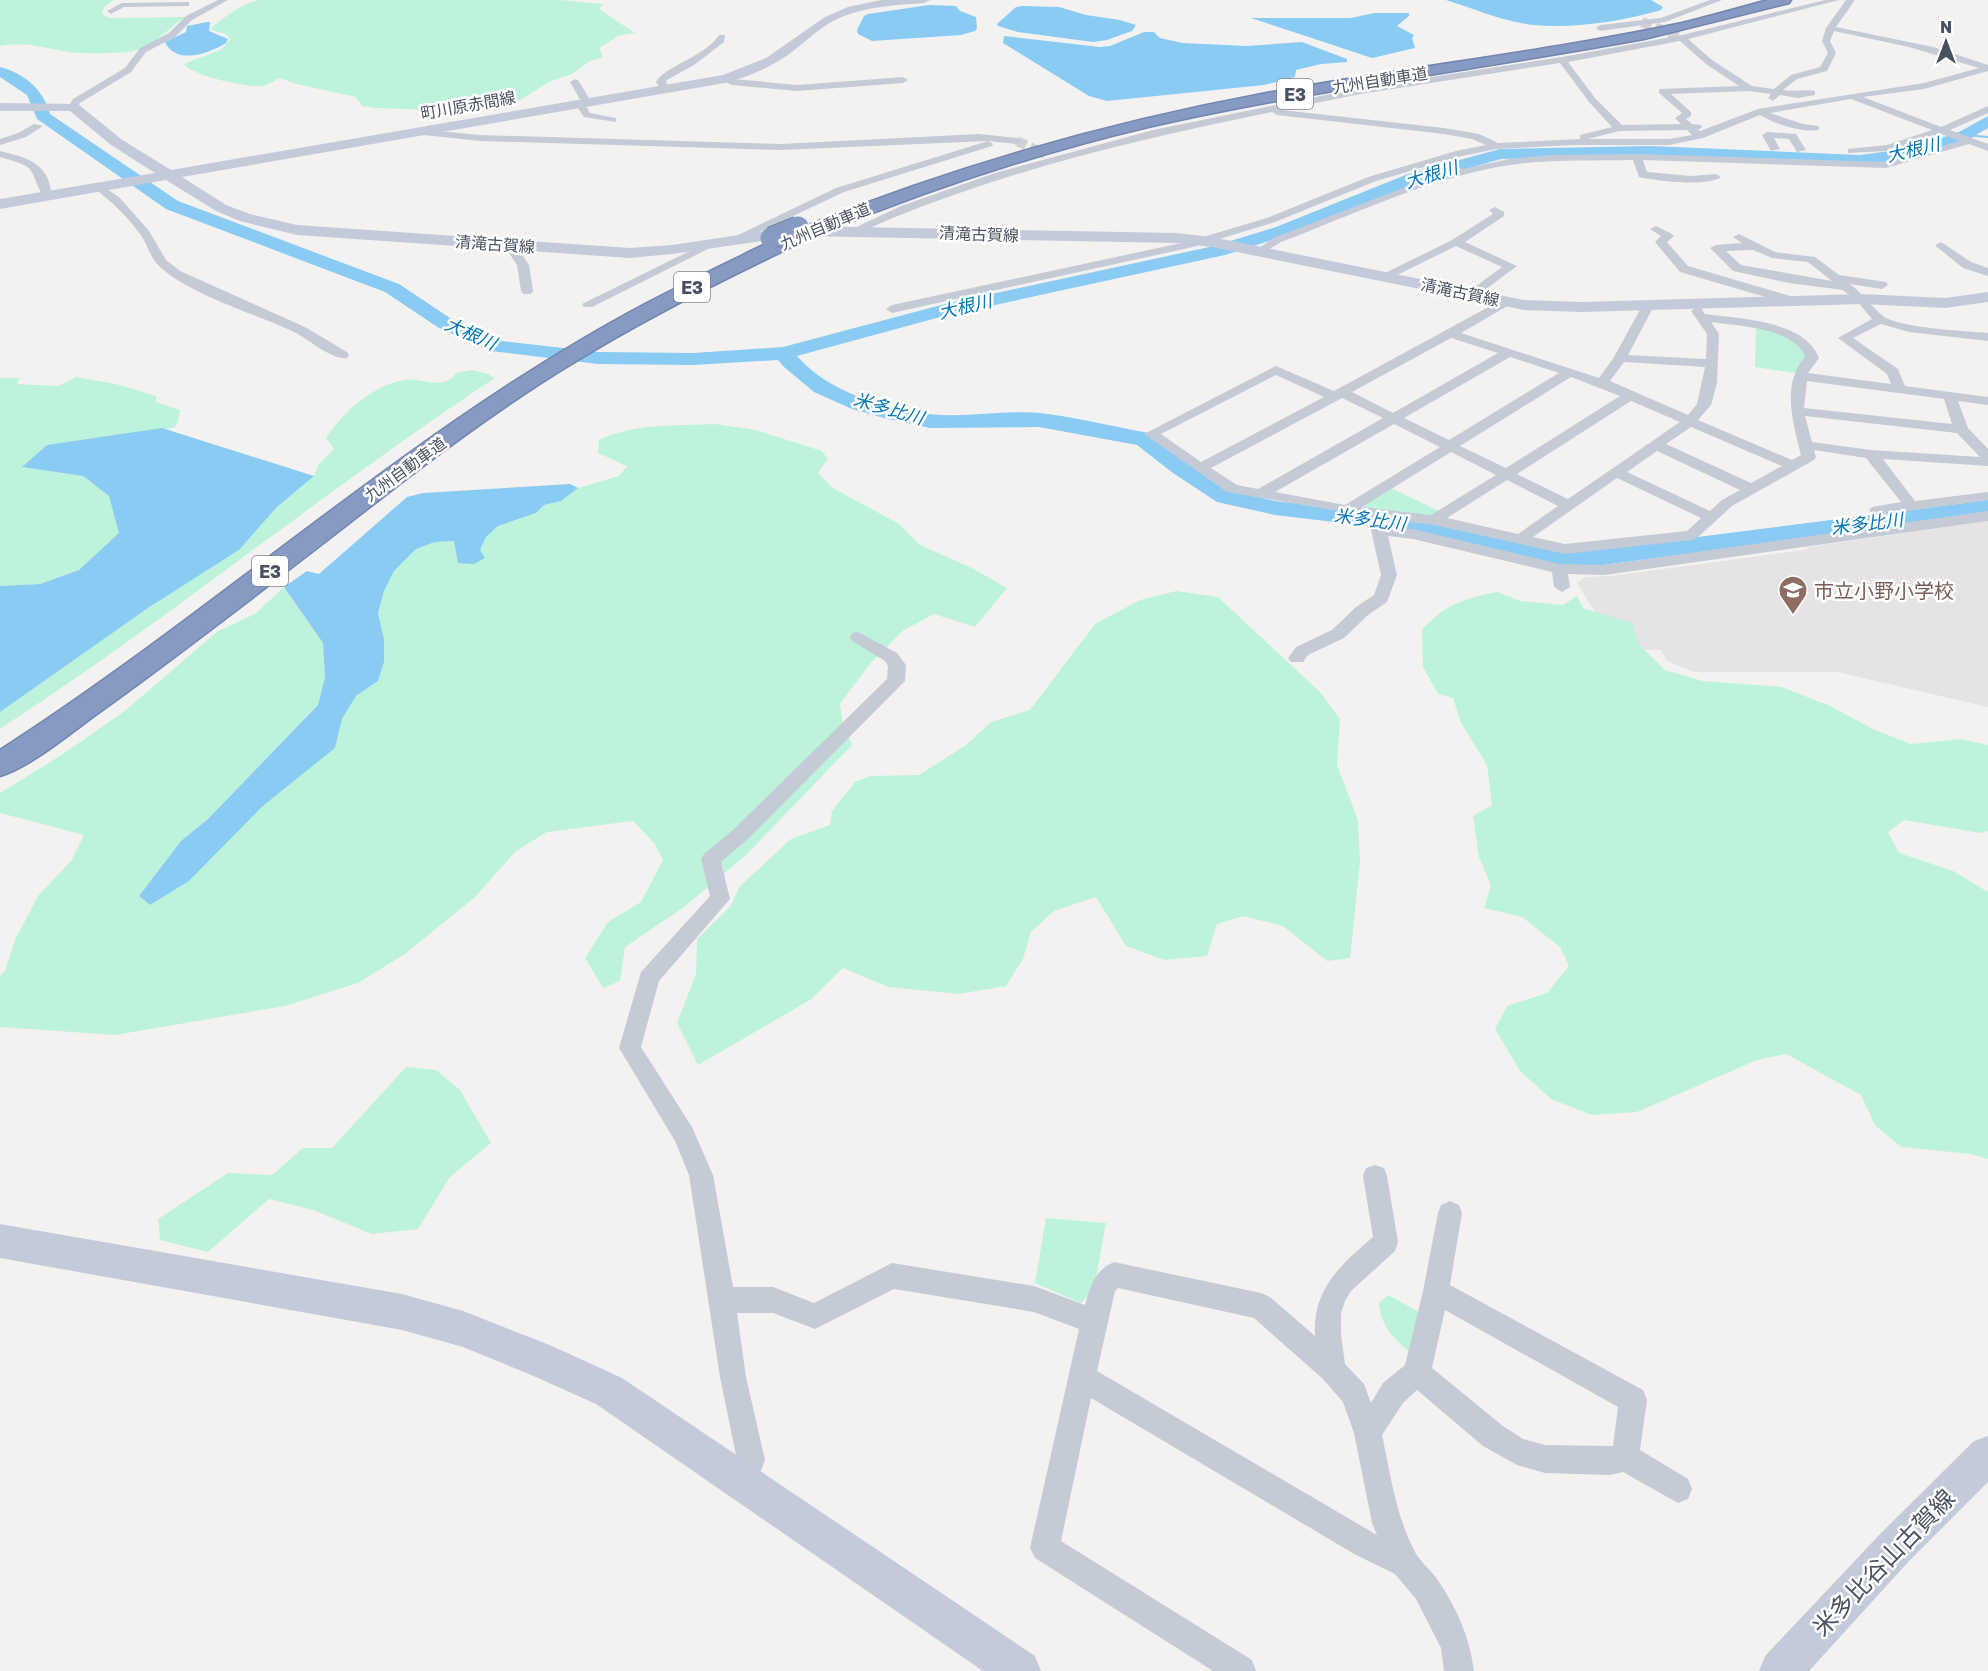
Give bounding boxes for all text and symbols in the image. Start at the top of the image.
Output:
north arrow [1916,12,1976,72]
text: N [1940,17,1952,37]
street label: 九州自動車道 [1331,63,1429,97]
road number: E3 [1277,79,1313,109]
street label: 町川原赤間線 [419,87,517,123]
water label: 大根川 [1884,132,1944,166]
water label: 大根川 [1402,155,1462,192]
street label: 九州自動車道 [777,198,873,254]
street label: 清滝古賀線 [939,223,1019,245]
street label: 清滝古賀線 [454,231,536,257]
road number: E3 [674,272,710,302]
street label: 清滝古賀線 [1419,274,1501,310]
water label: 大根川 [936,289,996,323]
water label: 大根川 [442,312,502,355]
water label: 米多比川 [851,388,929,429]
street label: 九州自動車道 [360,433,450,505]
water label: 米多比川 [1333,504,1409,535]
water label: 米多比川 [1830,507,1906,538]
road number: E3 [252,556,288,586]
school or university icon: 市立小野小学校 [1777,574,1809,616]
place label: 市立小野小学校 [1814,578,1954,602]
street label: 米多比谷山古賀線 [1806,1483,1960,1641]

